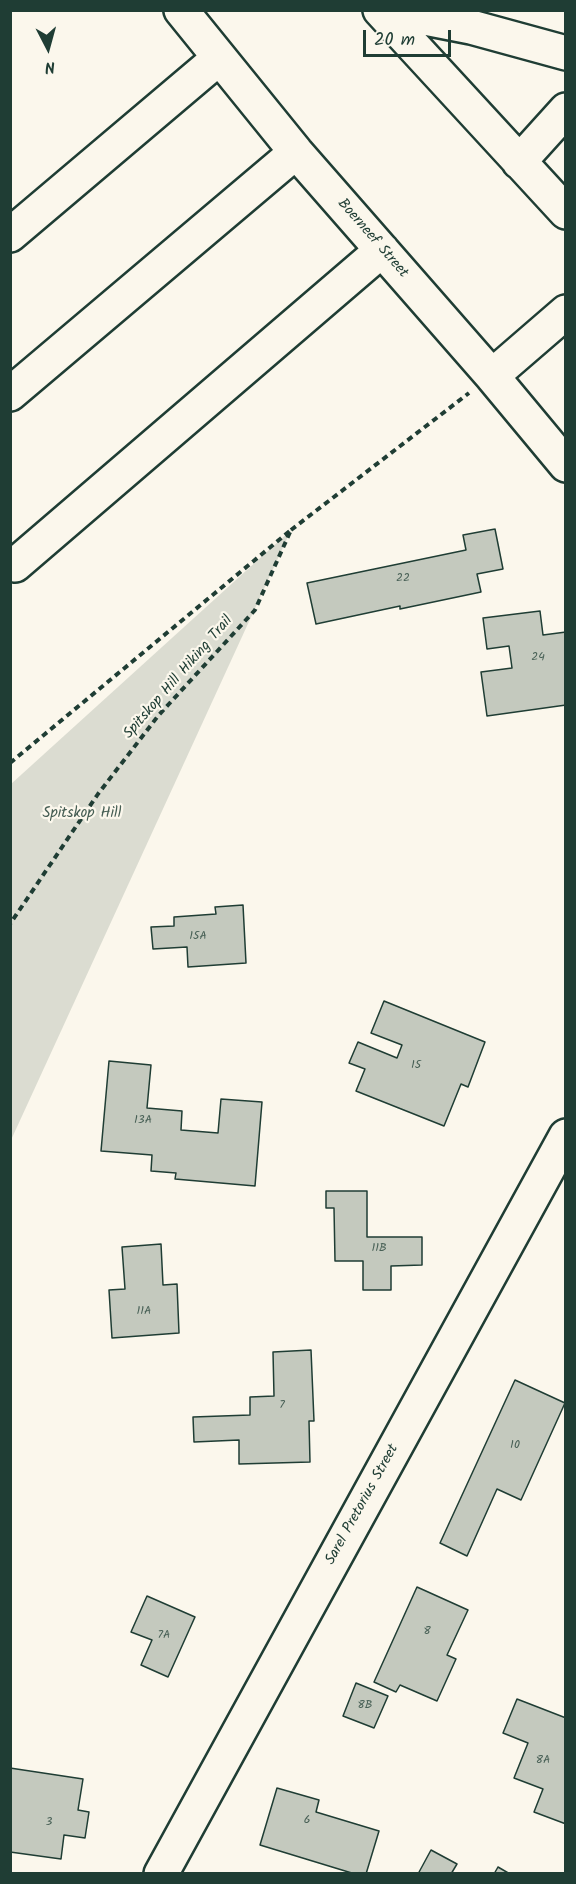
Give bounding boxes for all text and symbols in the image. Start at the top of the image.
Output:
north arrow [18,18,78,78]
scale bar [366,18,454,56]
text: 20 m [374,26,415,55]
text: N [44,53,56,79]
street label: Boerneef Street [333,196,411,282]
house number: 22 [396,572,410,586]
street label: Spitskop Hill Hiking Trail [121,613,237,743]
house number: 24 [531,651,545,665]
park label: Spitskop Hill [43,805,121,823]
house number: 15A [189,930,207,944]
house number: 15 [411,1059,421,1073]
house number: 13A [134,1114,152,1128]
house number: 11B [371,1242,387,1256]
house number: 11A [137,1305,151,1319]
house number: 7 [279,1399,285,1413]
house number: 10 [510,1439,520,1453]
street label: Sarel Pretorius Street [322,1442,404,1568]
house number: 8 [423,1625,431,1639]
house number: 7A [158,1629,170,1643]
house number: 8B [358,1699,372,1713]
house number: 8A [536,1754,550,1768]
house number: 6 [304,1814,310,1828]
house number: 3 [46,1816,52,1830]

